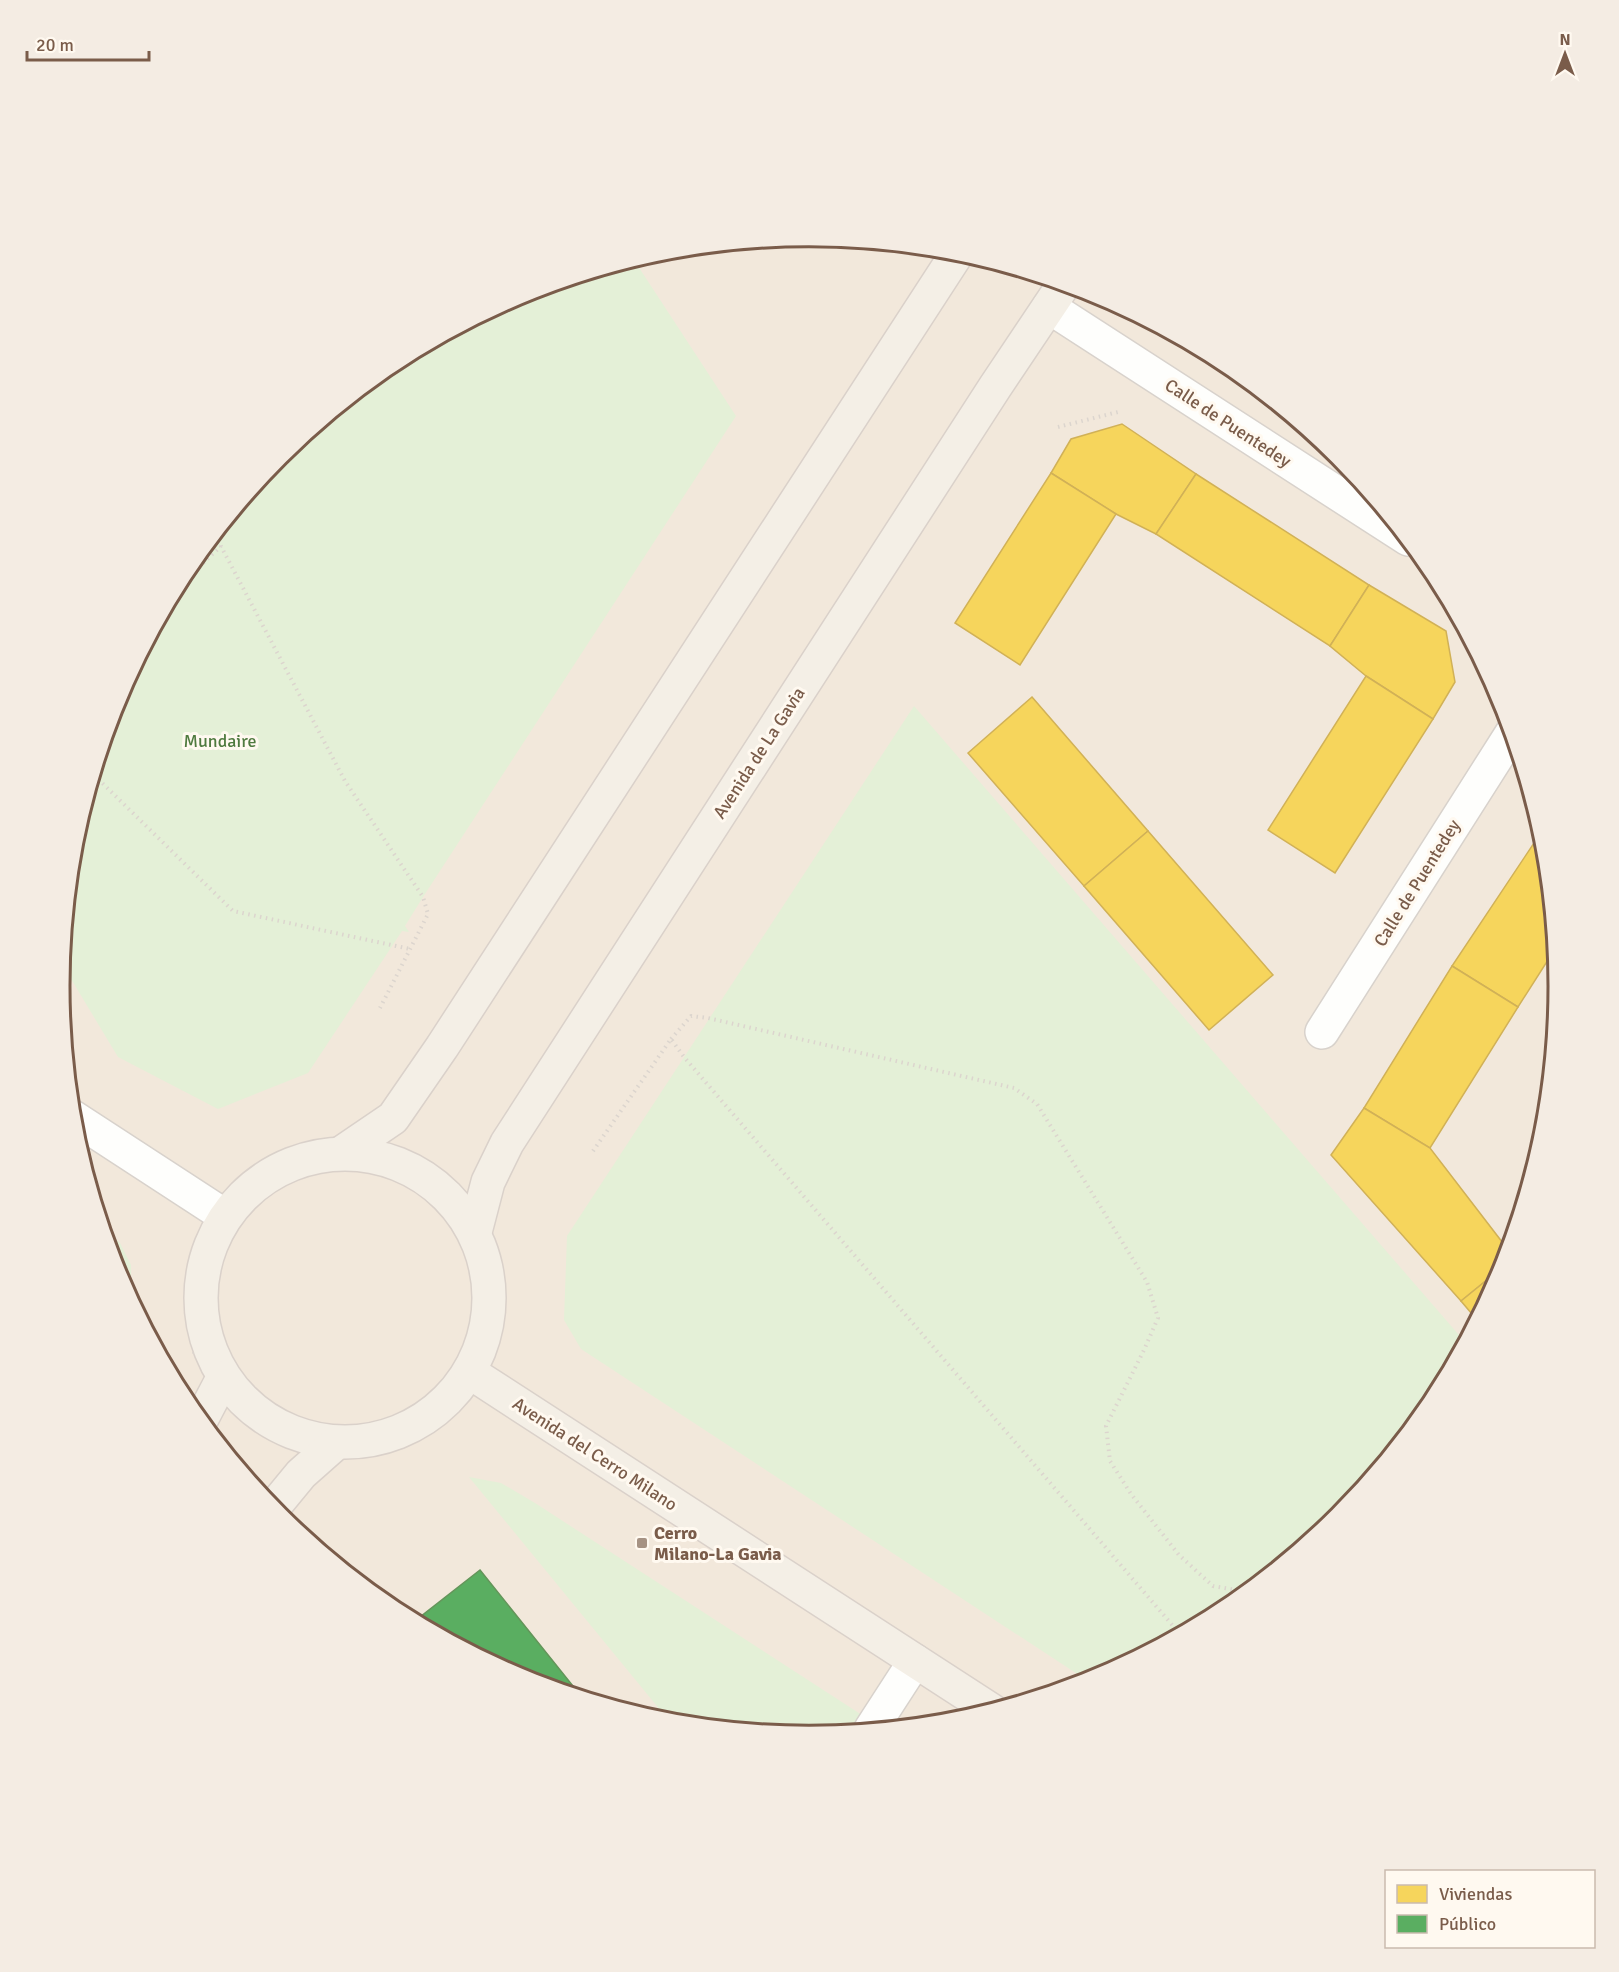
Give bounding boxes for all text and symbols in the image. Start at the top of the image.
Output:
scale bar [27,24,148,62]
north arrow [1535,24,1595,84]
text: N [1559,30,1571,50]
text: 20 m [36,34,74,56]
street label: Calle de Puentedey [1161,374,1296,472]
street label: Avenida de La Gavia [708,683,810,823]
park label: Mundaire [183,730,257,752]
street label: Calle de Puentedey [1369,815,1465,951]
street label: Avenida del Cerro Milano [509,1393,681,1515]
place label: Cerro Milano-La Gavia [654,1522,782,1565]
marker: Cerro Milano-La Gavia [635,1536,649,1550]
legend [1385,1870,1595,1948]
text: Viviendas [1439,1883,1512,1905]
text: Público [1439,1913,1496,1935]

